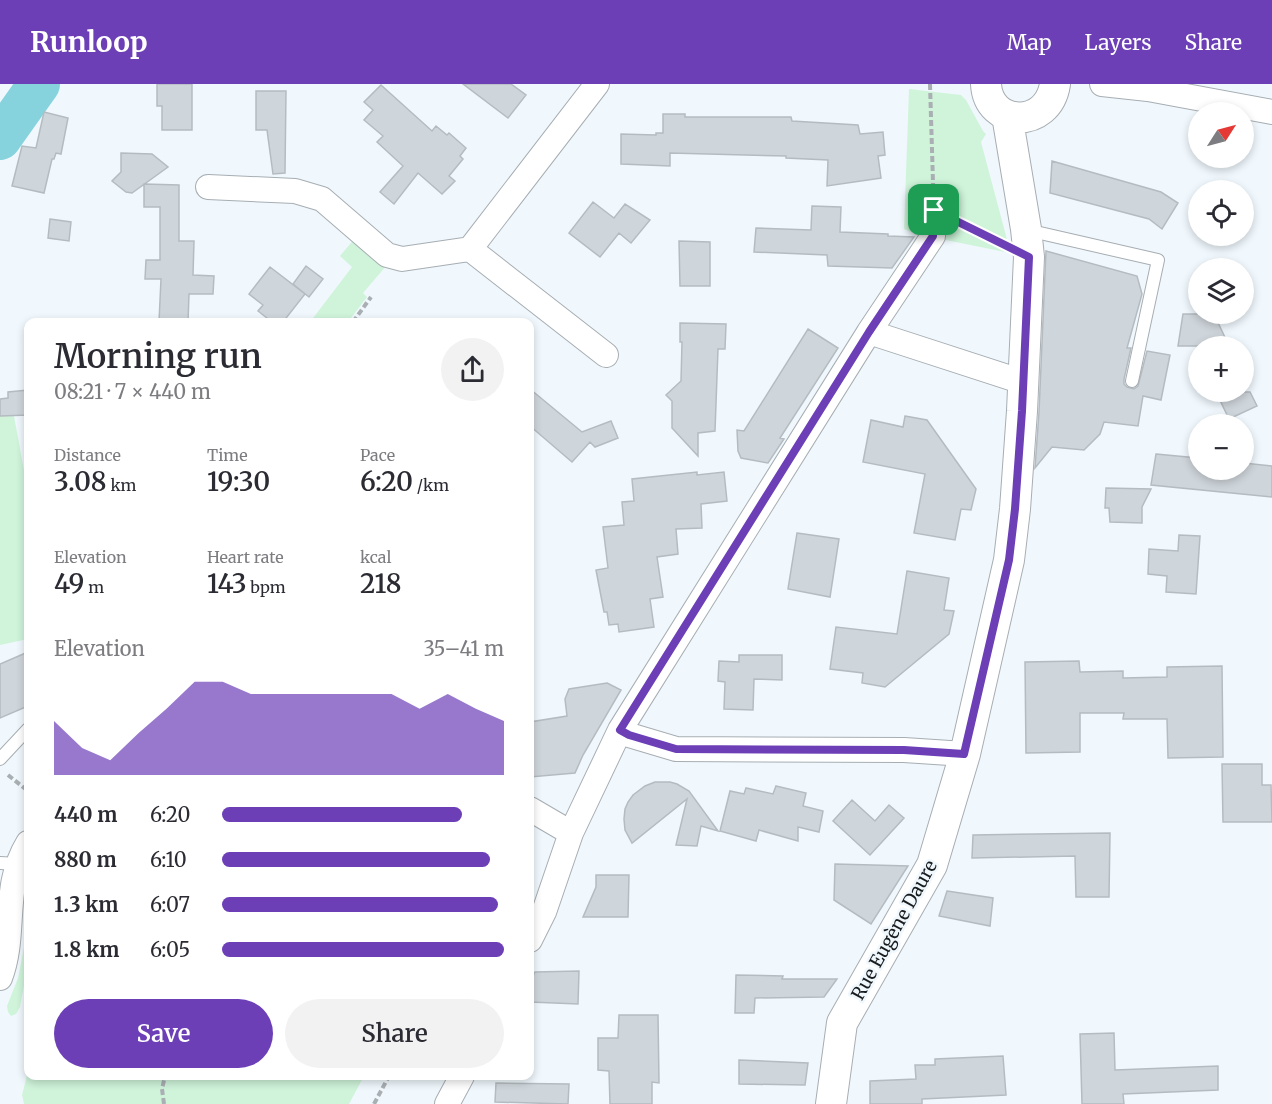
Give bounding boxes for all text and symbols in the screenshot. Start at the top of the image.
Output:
text: Runloop [30,24,148,60]
text: Map [1007,29,1052,56]
text: Layers [1085,29,1152,56]
text: Share [1185,29,1242,56]
north arrow [1188,102,1254,168]
map controls [1188,102,1254,480]
button: locate [1188,180,1254,246]
pin [908,184,959,235]
icon: arrive [917,193,950,226]
button: layers [1188,258,1254,324]
text: Morning run [54,336,262,377]
button: + [1188,336,1254,402]
button: share [441,338,504,401]
text: 08:21 · 7 × 440 m [54,379,211,404]
button: − [1188,414,1254,480]
text: Distance [54,445,121,465]
text: Time [207,445,248,465]
text: Pace [360,445,395,465]
text: 3.08 [54,465,107,498]
text: 19:30 [207,465,270,498]
text: 6:20 [360,465,413,498]
text: km [107,475,136,495]
text: /km [413,475,449,495]
text: Elevation [54,547,127,567]
text: Heart rate [207,547,284,567]
text: kcal [360,547,391,567]
text: 49 [54,567,84,600]
text: 143 [207,567,247,600]
text: 218 [360,567,401,600]
text: m [84,577,104,597]
text: bpm [247,577,286,597]
text: Elevation [54,636,145,661]
text: 35–41 m [424,636,504,661]
text: 440 m [54,802,117,827]
text: 6:20 [150,802,190,827]
text: 880 m [54,847,117,872]
text: 6:10 [150,847,187,872]
street label: Rue Eugène Daure [846,856,942,1004]
text: 1.3 km [54,892,118,917]
text: 6:07 [150,892,190,917]
text: 1.8 km [54,937,119,962]
text: 6:05 [150,937,190,962]
button: Save [54,999,273,1068]
button: Share [285,999,504,1068]

